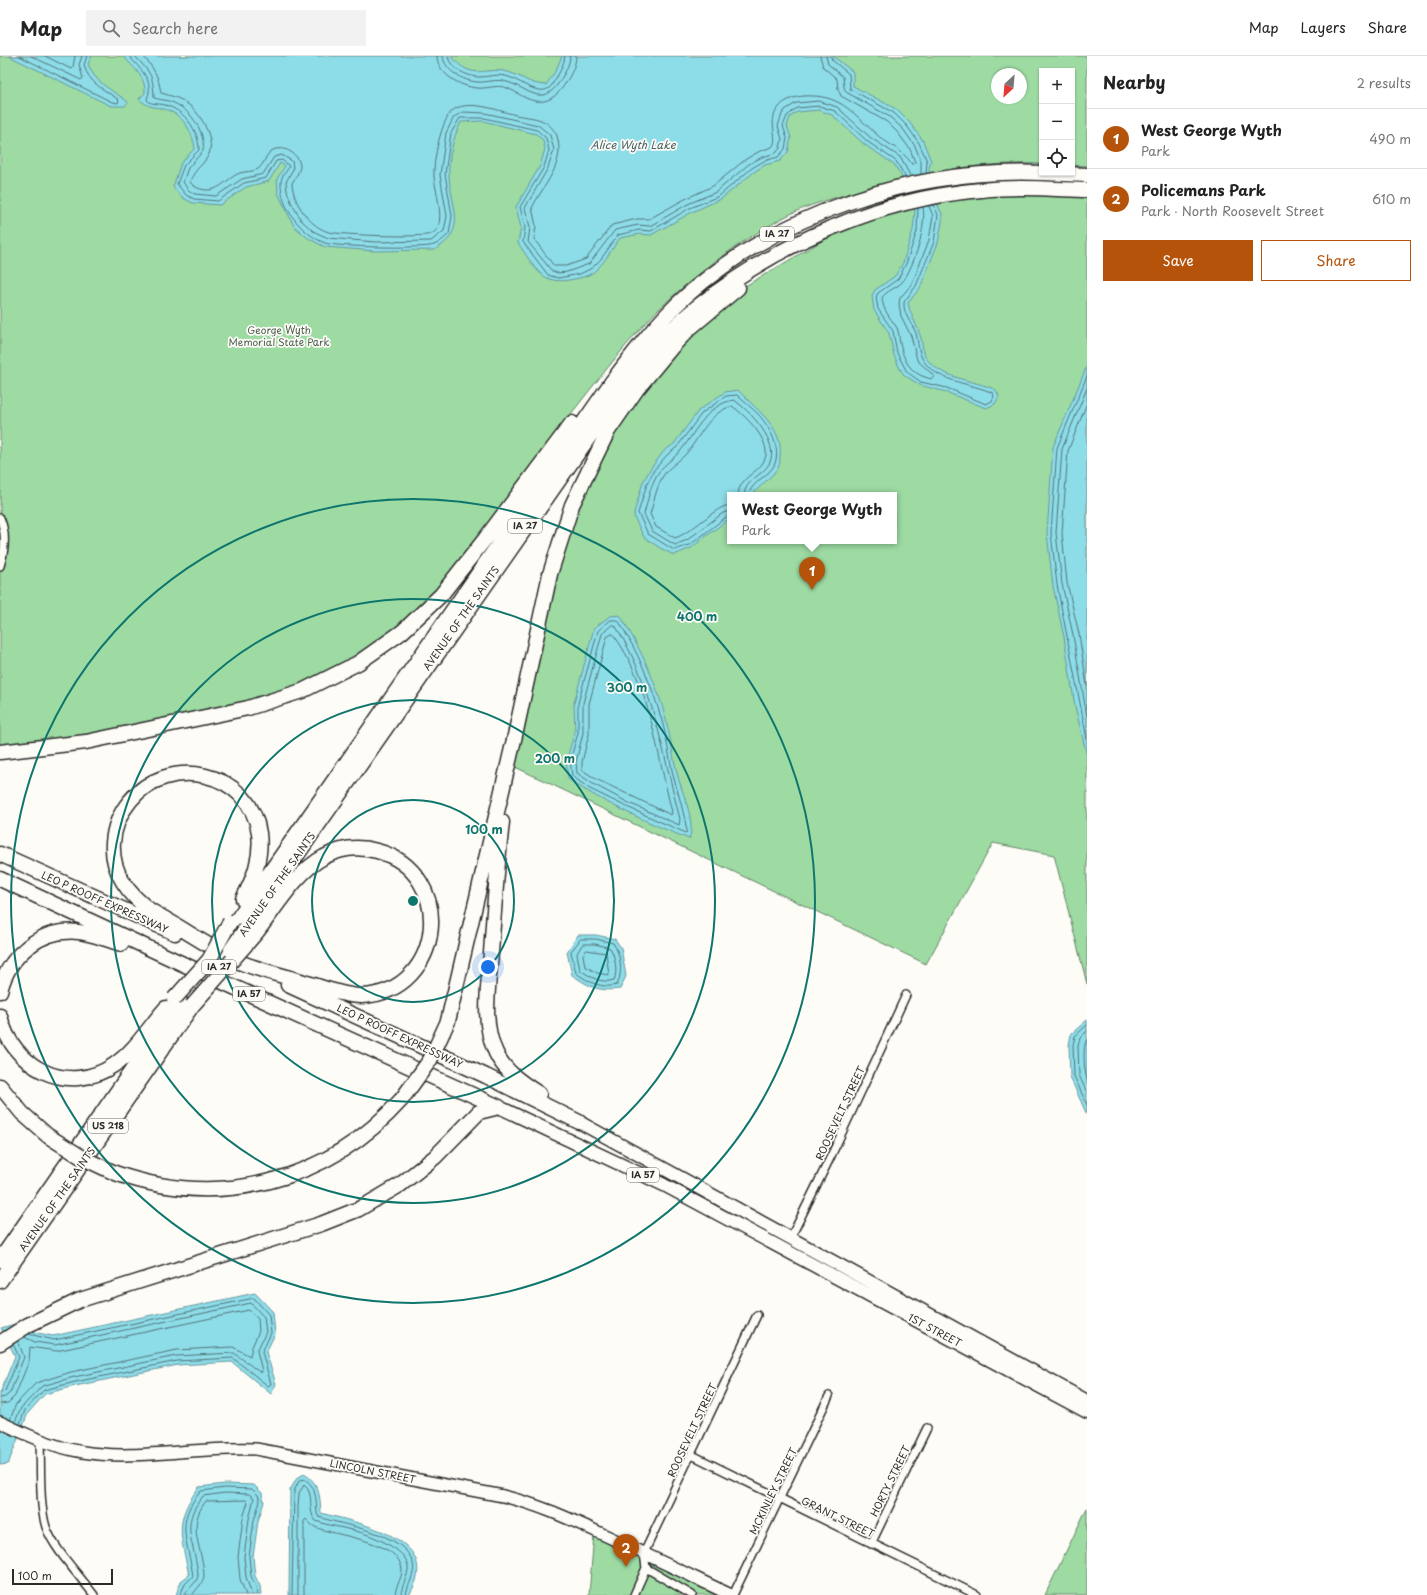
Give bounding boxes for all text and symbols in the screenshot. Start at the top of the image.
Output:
search box [86,10,366,46]
text: Map [20,14,62,42]
text: Search here [132,16,218,39]
icon: search [100,17,122,39]
text: Map [1249,17,1279,38]
text: Layers [1301,17,1346,38]
text: Share [1368,17,1407,38]
north arrow [991,68,1027,104]
map controls [1039,68,1075,176]
button: + [1039,68,1075,104]
text: Nearby [1103,69,1165,95]
text: 2 results [1357,73,1411,92]
button: − [1039,104,1075,140]
text: West George Wyth [1141,118,1282,141]
text: 1 [1113,129,1119,148]
text: 490 m [1369,129,1411,148]
water label: Alice Wyth Lake [590,136,677,153]
button: locate [1039,140,1075,176]
text: Park [1141,141,1170,160]
text: Policemans Park [1141,178,1266,201]
text: 2 [1111,189,1121,208]
text: 610 m [1372,189,1411,208]
text: Park · North Roosevelt Street [1141,201,1324,220]
road number: IA 27 [760,227,794,241]
button: Save [1103,240,1253,281]
button: Share [1261,240,1411,281]
park label: George Wyth Memorial State Park [229,322,329,349]
popup [727,492,897,544]
text: West George Wyth [742,497,882,520]
road number: IA 27 [508,519,542,533]
text: Park [742,520,771,539]
pin: 1 [799,557,825,590]
street label: AVENUE OF THE SAINTS [419,562,502,673]
text: 400 m [677,607,717,625]
text: 300 m [607,678,647,696]
text: 200 m [535,749,575,767]
text: 100 m [465,820,503,838]
street label: AVENUE OF THE SAINTS [235,828,318,939]
street label: LEO P ROOFF EXPRESSWAY [39,867,172,937]
centre of rings [406,894,420,908]
your location [478,957,498,977]
road number: IA 27 [202,960,236,974]
road number: IA 57 [233,987,265,1001]
street label: LEO P ROOFF EXPRESSWAY [335,1000,466,1072]
street label: ROOSEVELT STREET [811,1063,868,1162]
road number: US 218 [88,1119,128,1133]
street label: AVENUE OF THE SAINTS [15,1143,98,1254]
road number: IA 57 [627,1168,659,1182]
street label: 1ST STREET [906,1309,965,1350]
street label: ROOSEVELT STREET [663,1380,720,1479]
street label: HORTY STREET [866,1443,913,1519]
street label: MCKINLEY STREET [745,1445,800,1537]
street label: LINCOLN STREET [329,1455,418,1486]
street label: GRANT STREET [799,1492,877,1541]
pin: 2 [613,1534,639,1567]
scale bar [12,1567,113,1586]
text: 100 m [18,1567,52,1584]

